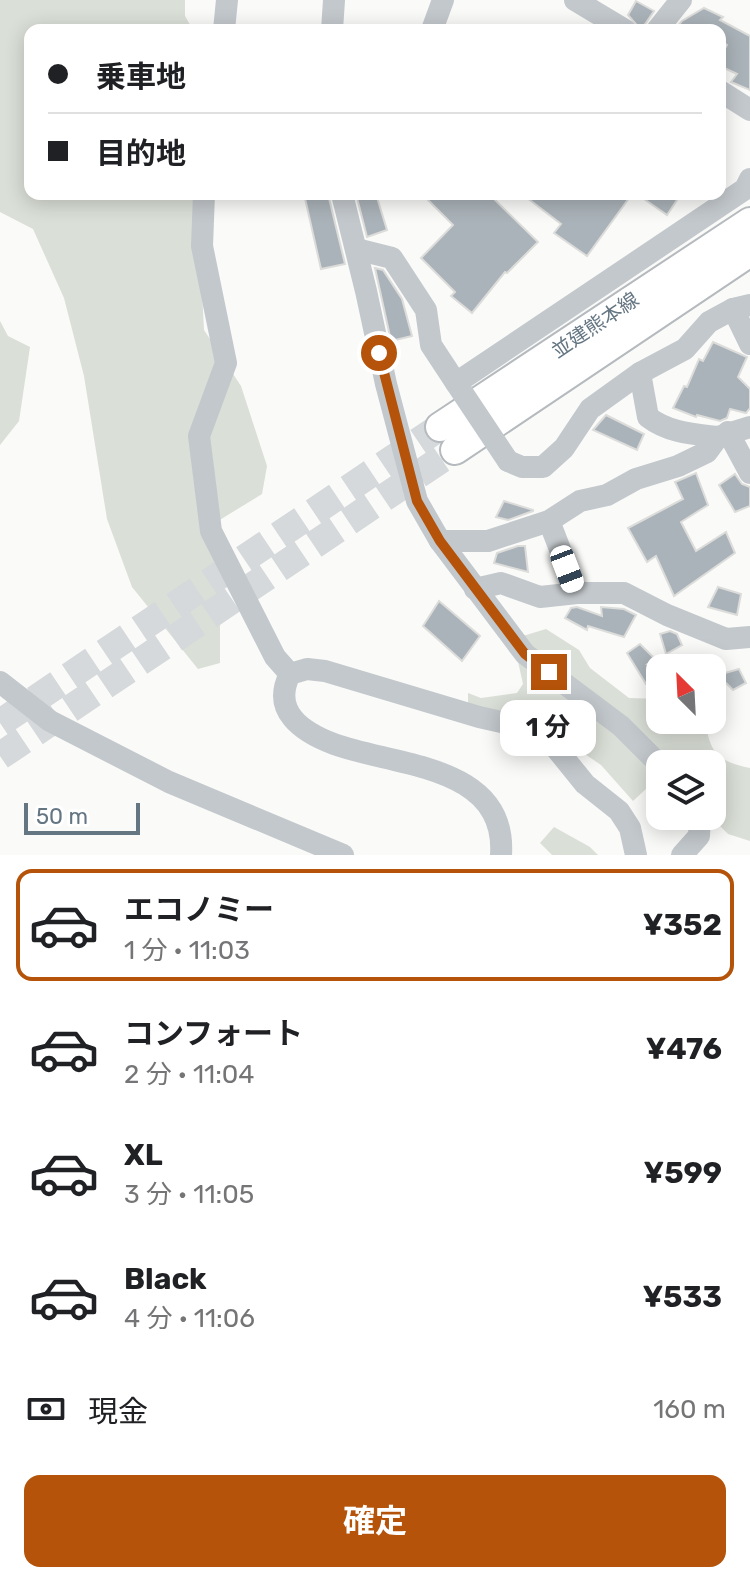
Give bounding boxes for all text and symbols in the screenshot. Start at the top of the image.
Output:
text: 乗車地 [96,59,186,95]
text: 目的地 [96,136,186,172]
street label: 並建熊本線 [547,287,643,363]
route start [361,335,397,371]
car [547,542,587,596]
route end [531,654,567,690]
north arrow [646,654,726,734]
map controls [646,654,726,830]
callout: 1 分 [501,700,597,756]
text: 1 分 [526,712,570,743]
button: layers [646,750,726,830]
scale bar [24,799,140,835]
text: 50 m [36,803,88,830]
icon: car [28,889,100,961]
text: エコノミー [124,892,274,928]
text: ¥352 [643,907,722,943]
text: 1 分 · 11:03 [124,935,250,966]
icon: car [28,1013,100,1085]
text: コンフォート [124,1016,303,1052]
text: ¥476 [646,1031,722,1067]
text: 2 分 · 11:04 [124,1059,255,1090]
icon: car [28,1137,100,1209]
text: XL [124,1137,163,1173]
text: ¥599 [643,1155,722,1191]
text: 3 分 · 11:05 [124,1179,254,1210]
icon: car [28,1261,100,1333]
text: Black [124,1261,207,1297]
text: ¥533 [642,1279,722,1315]
text: 4 分 · 11:06 [124,1303,255,1334]
icon: cash [24,1387,68,1431]
text: 現金 [88,1394,148,1430]
text: 160 m [653,1394,726,1425]
button: 確定 [24,1475,726,1567]

